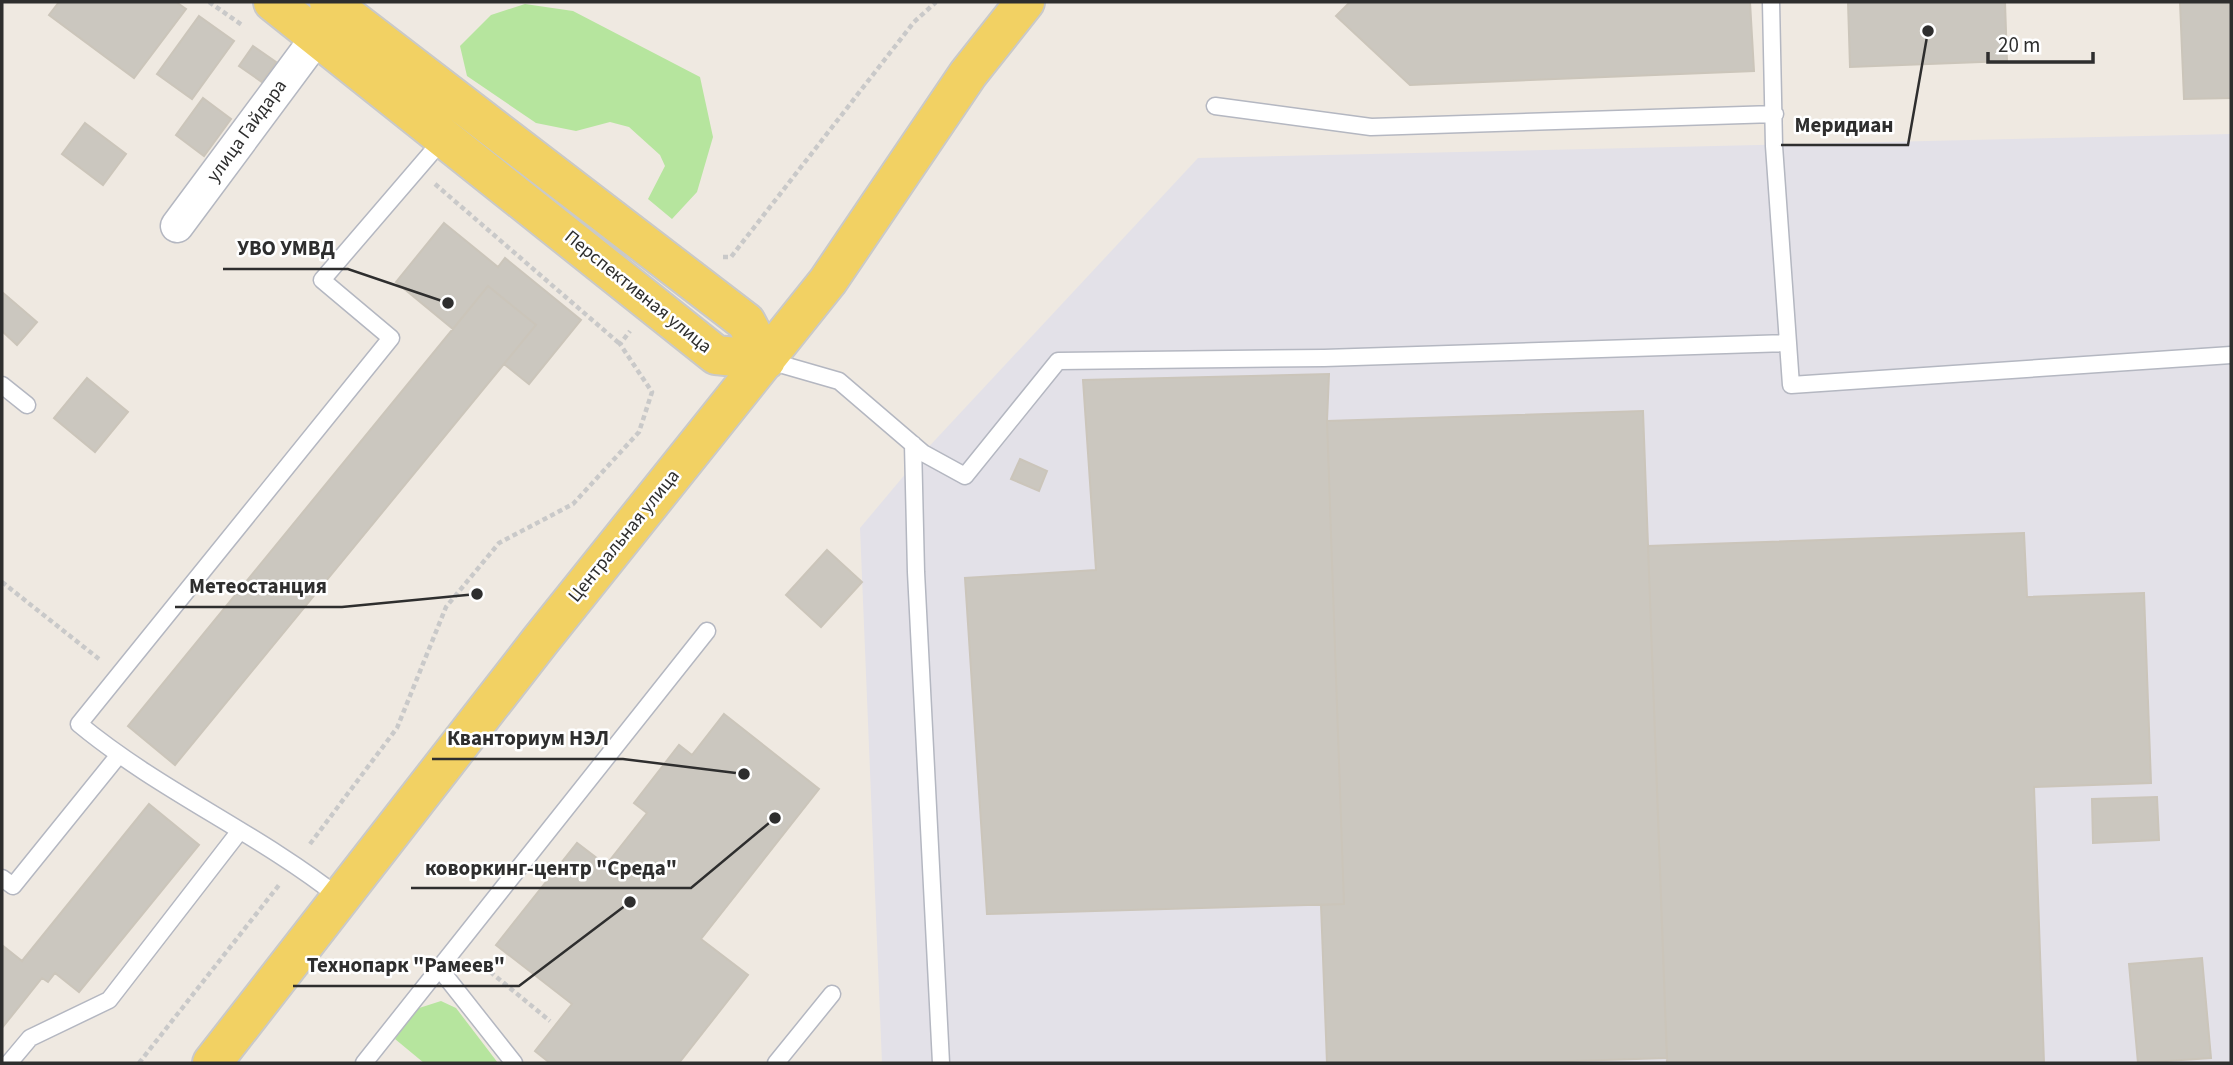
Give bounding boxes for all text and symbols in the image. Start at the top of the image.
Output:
scale bar [1988,21,2093,65]
text: 20 m [1998,30,2040,60]
street label: улица Гайдара [200,74,294,188]
callout: Меридиан [1781,103,1908,145]
text: Меридиан [1795,110,1893,140]
street label: Перспективная улица [559,224,717,360]
callout: УВО УМВД [223,227,348,269]
text: УВО УМВД [237,233,335,263]
street label: Центральная улица [562,464,686,608]
callout: Метеостанция [175,565,342,607]
text: Метеостанция [189,571,327,601]
callout: Кванториум НЭЛ [432,717,623,759]
text: Кванториум НЭЛ [447,723,609,753]
callout: коворкинг-центр "Среда" [411,846,691,888]
text: коворкинг-центр "Среда" [425,853,677,883]
callout: Технопарк "Рамеев" [293,944,519,986]
text: Технопарк "Рамеев" [307,950,505,980]

